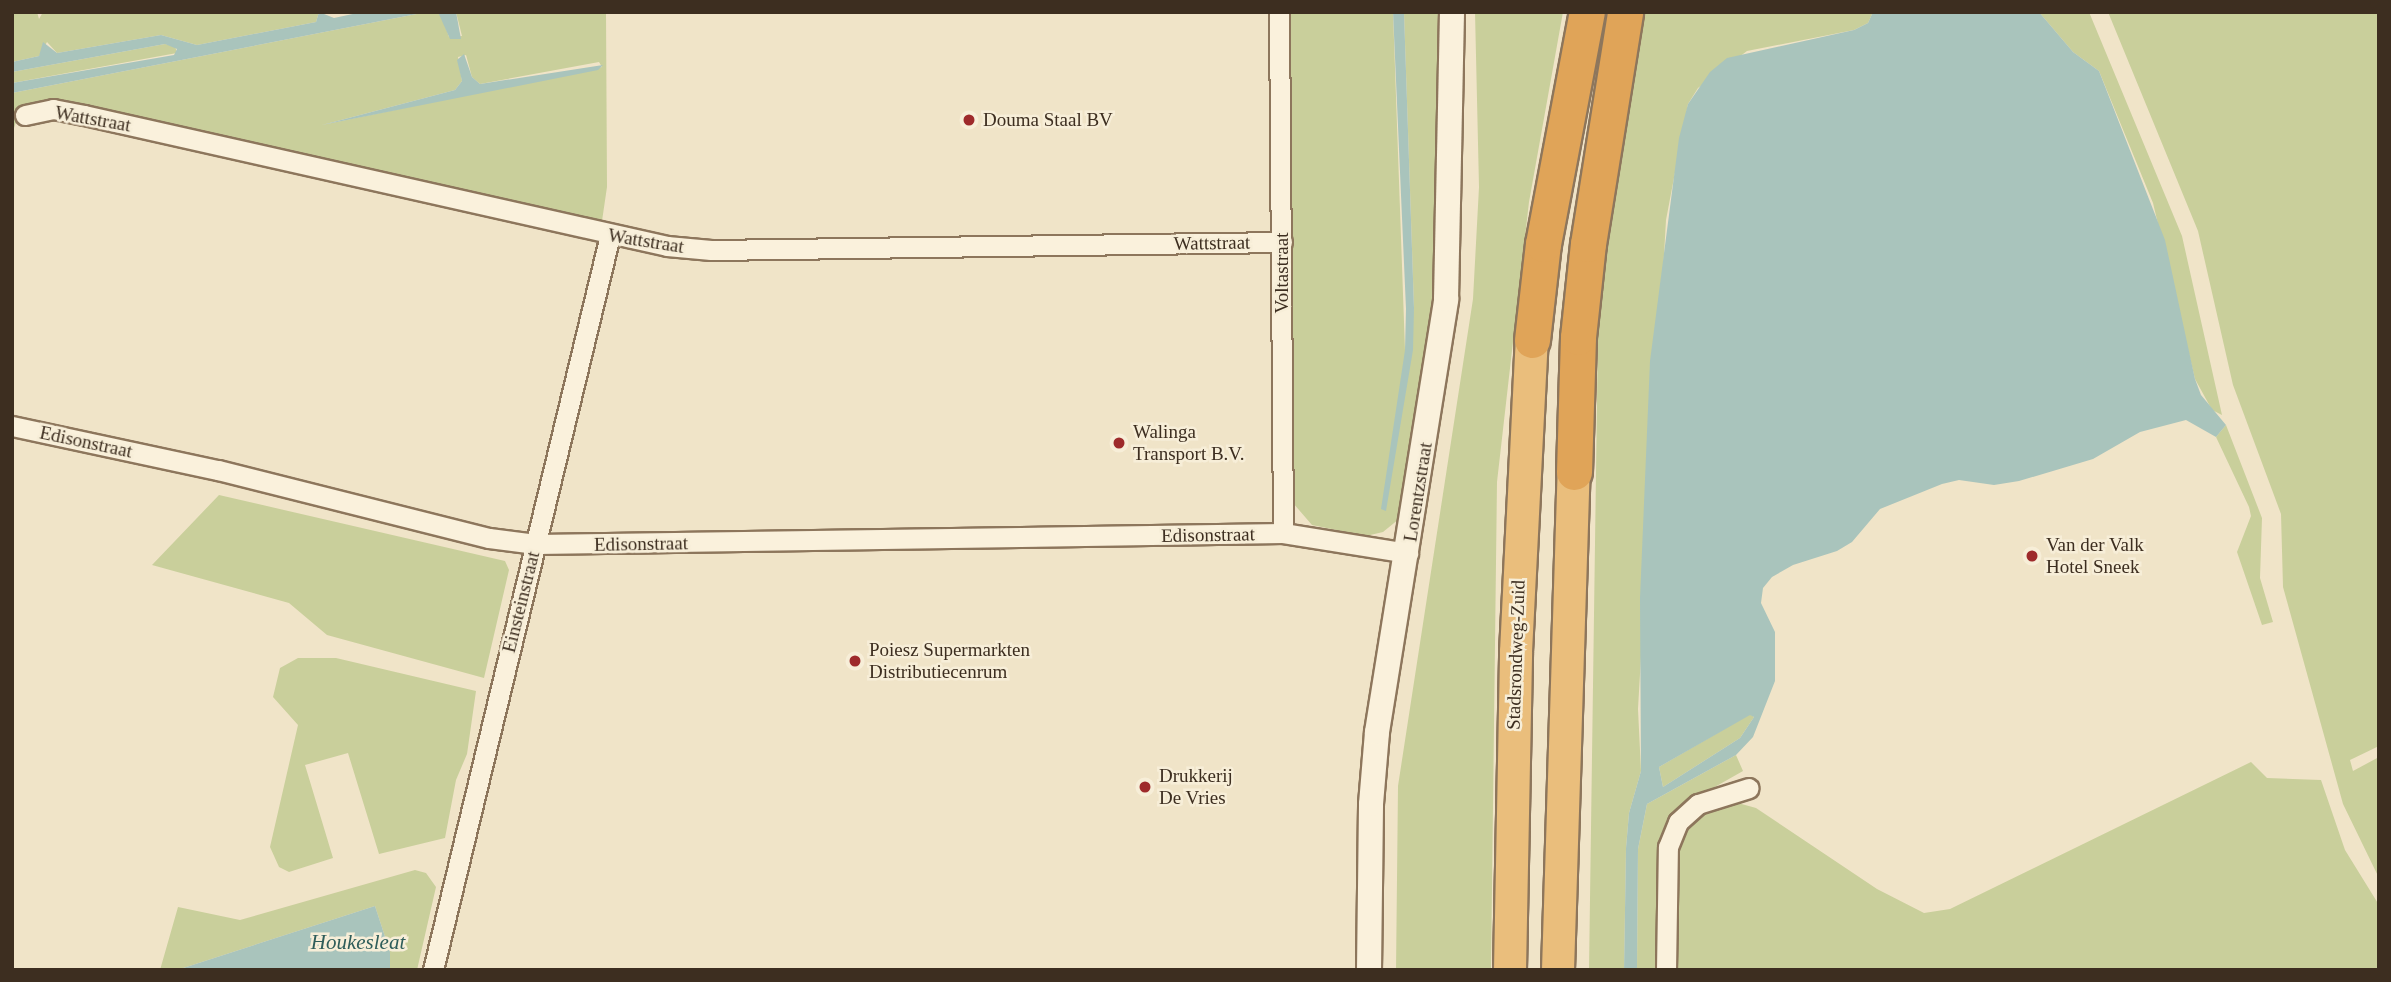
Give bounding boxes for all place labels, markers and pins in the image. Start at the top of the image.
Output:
place label: Douma Staal BV [983,109,1113,131]
marker: Douma Staal BV [961,112,977,128]
place label: Walinga Transport B.V. [1133,421,1244,465]
marker: Walinga Transport B.V. [1111,435,1127,451]
place label: Van der Valk Hotel Sneek [2046,534,2144,578]
marker: Van der Valk Hotel Sneek [2024,548,2040,564]
place label: Poiesz Supermarkten Distributiecenrum [869,639,1030,683]
marker: Poiesz Supermarkten Distributiecenrum [847,653,863,669]
place label: Drukkerij De Vries [1159,765,1233,809]
marker: Drukkerij De Vries [1137,779,1153,795]

